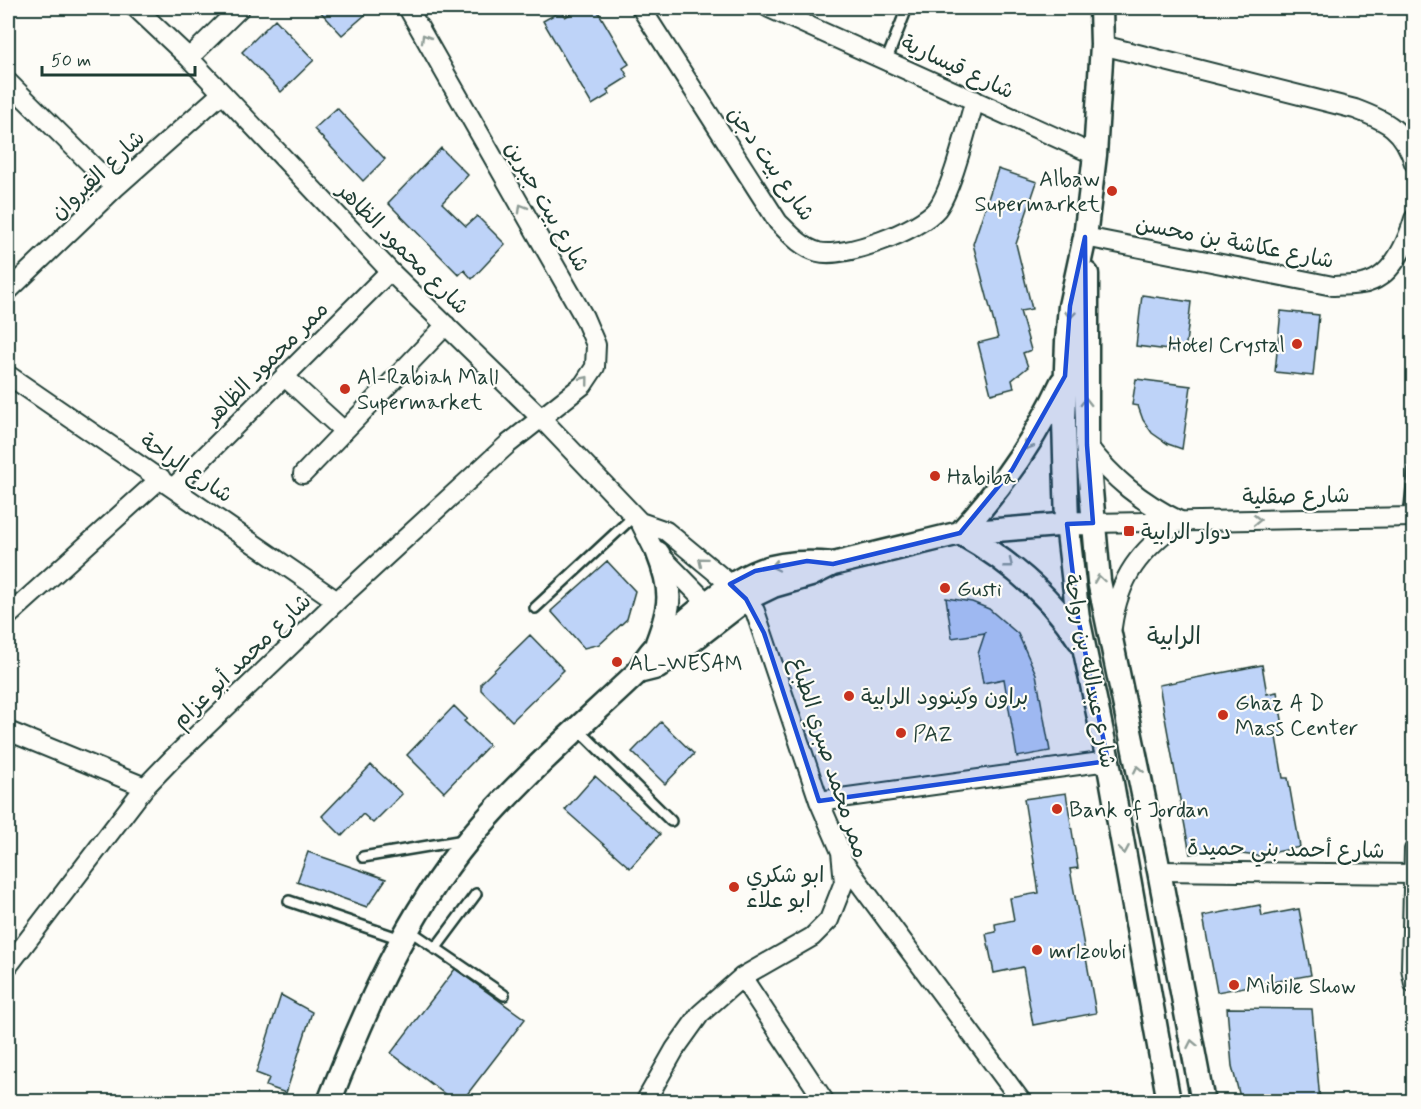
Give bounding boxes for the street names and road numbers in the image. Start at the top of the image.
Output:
street label: شارع قيسارية [896,29,1018,106]
street label: شارع بيت دجن [721,101,820,227]
street label: شارع القيروان [45,125,152,226]
street label: شارع بيت جبرين [497,137,595,277]
street label: شارع محمود الظاهر [329,176,474,321]
street label: شارع عكاشة بن محسن [1133,210,1336,276]
street label: ممر محمود الظاهر [198,296,335,432]
street label: شارع الراحة [134,428,238,510]
street label: شارع صقلية [1242,482,1350,512]
street label: شارع عبدالله بن رواحة [1057,572,1122,771]
street label: شارع محمد أبو عزام [166,587,319,736]
street label: ممر محمد صبري الطباع [781,653,874,862]
street label: شارع أحمد بني حميدة [1187,833,1385,870]

